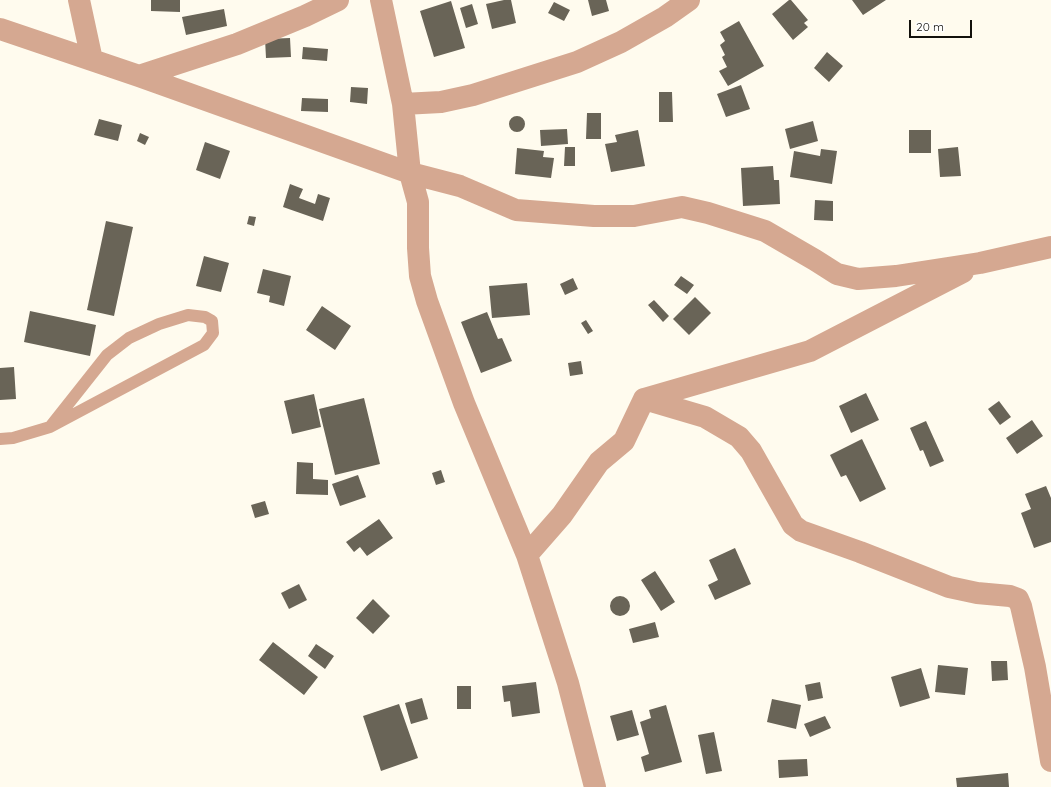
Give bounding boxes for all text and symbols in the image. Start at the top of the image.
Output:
scale bar [911,12,974,38]
text: 20 m [916,19,944,34]

